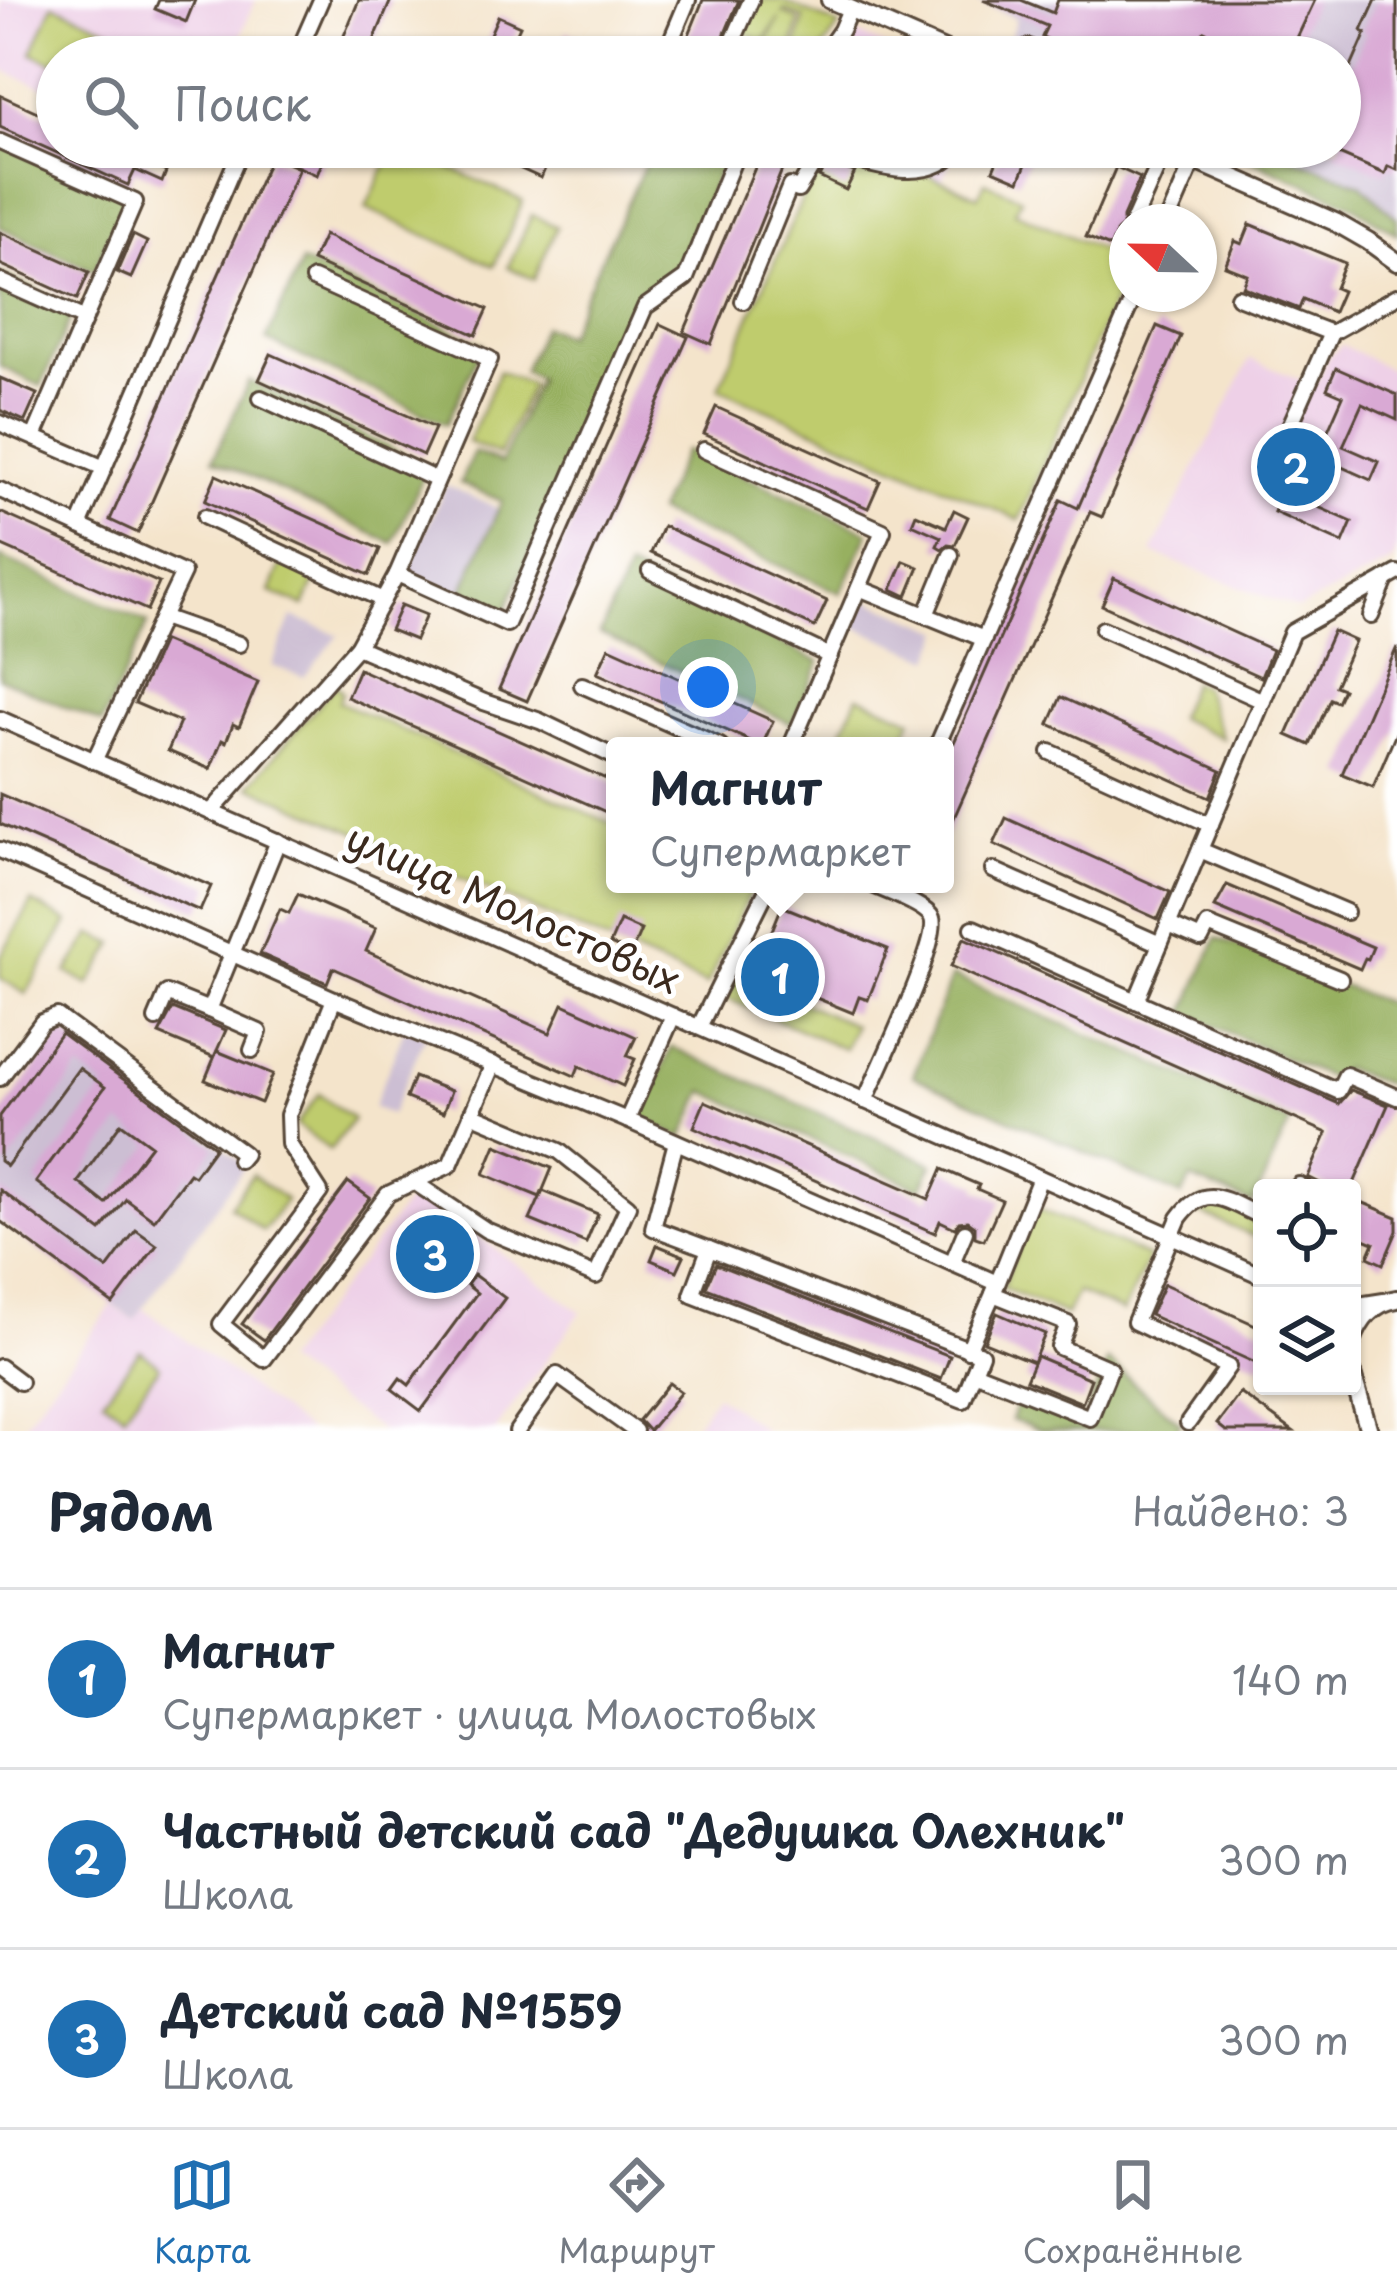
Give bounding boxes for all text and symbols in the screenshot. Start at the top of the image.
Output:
search box [36,36,1361,168]
text: Поиск [174,68,311,136]
icon: search [78,69,144,135]
north arrow [1109,204,1217,312]
pin: 2 [1257,422,1335,512]
your location [678,657,738,717]
popup [606,737,954,893]
text: Магнит [650,752,821,820]
street label: улица Молостовых [337,806,691,1007]
text: Супермаркет [650,820,910,879]
pin: 1 [741,932,819,1022]
map controls [1253,1179,1361,1395]
button: locate [1253,1179,1361,1287]
pin: 3 [396,1209,474,1299]
button: layers [1253,1287,1361,1395]
text: Рядом [48,1471,214,1548]
text: Найдено: 3 [1132,1480,1349,1539]
text: Магнит [162,1615,333,1683]
text: 1 [78,1649,96,1708]
text: 140 m [1232,1649,1349,1708]
text: Супермаркет · улица Молостовых [162,1683,817,1742]
text: Частный детский сад "Дедушка Олехник" [162,1795,1125,1863]
text: 2 [73,1829,101,1888]
text: 300 m [1218,1829,1349,1888]
text: Школа [162,1863,293,1922]
text: Детский сад №1559 [162,1975,623,2043]
text: 3 [74,2009,100,2068]
text: 300 m [1218,2009,1349,2068]
text: Школа [162,2043,293,2102]
tab: Карта [154,2152,251,2274]
tab: Маршрут [559,2152,715,2274]
tab: Сохранённые [1022,2152,1243,2274]

